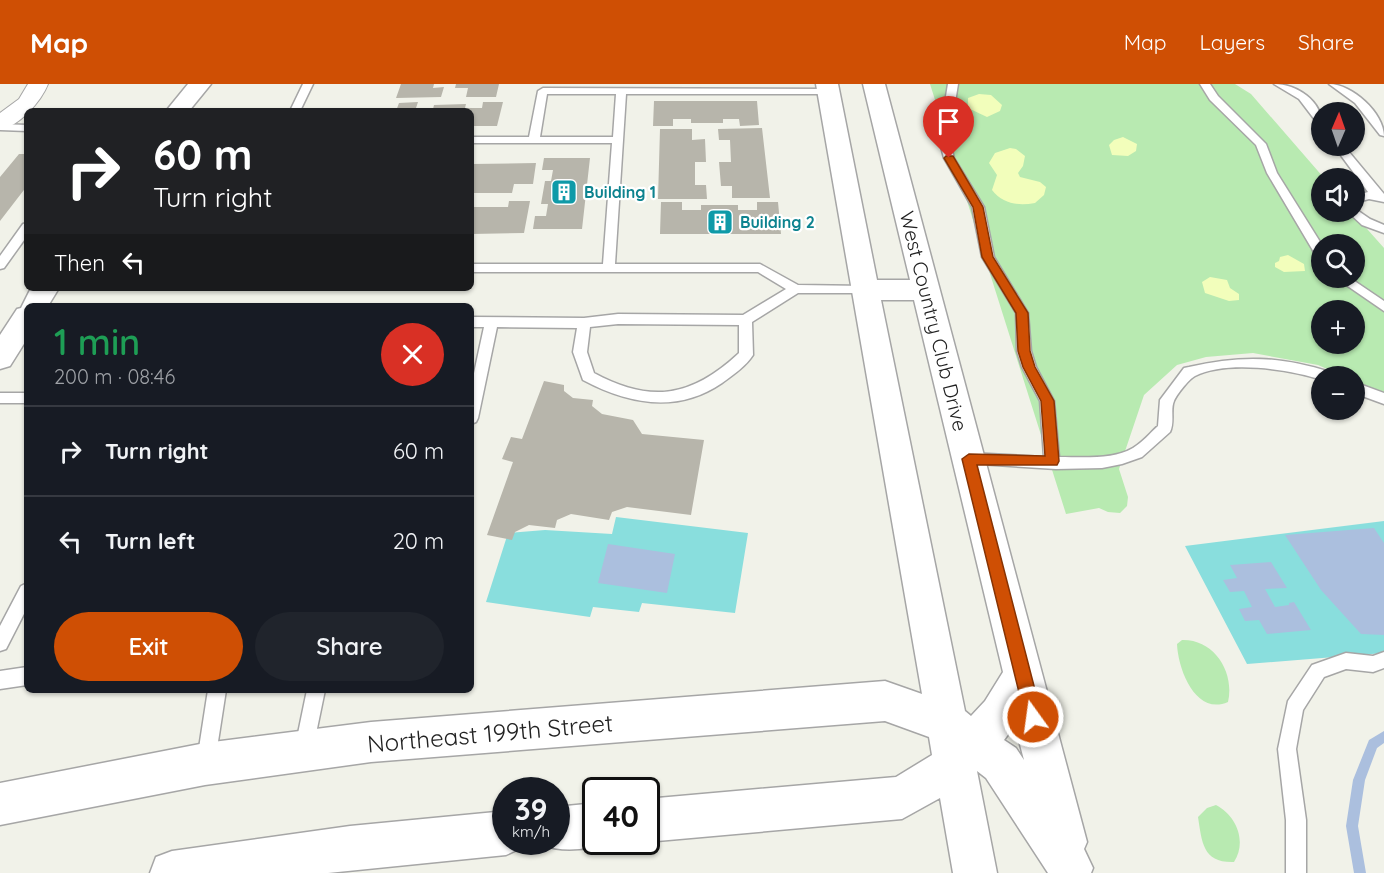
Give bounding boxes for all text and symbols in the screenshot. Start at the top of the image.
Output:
text: Map [30,25,88,60]
text: Map [1124,29,1167,55]
text: Layers [1200,29,1265,55]
text: Share [1298,29,1354,55]
pin [923,96,974,158]
north arrow [1311,102,1365,156]
map controls [1311,102,1365,420]
icon: arrive [932,105,965,138]
text: 60 m [153,128,253,181]
icon: right [54,132,132,210]
button: sound [1311,168,1365,222]
building icon: Building 1 [549,177,579,207]
text: Turn right [153,180,272,214]
place label: Building 1 [584,182,656,202]
building icon: Building 2 [705,207,735,237]
street label: West Country Club Drive [895,208,973,434]
place label: Building 2 [740,212,815,232]
button: search [1311,234,1365,288]
icon: left [117,246,150,279]
text: Then [54,249,105,277]
button: + [1311,300,1365,354]
text: 1 min [54,319,140,364]
button: close [381,323,444,386]
text: 200 m · 08:46 [54,364,175,389]
button: − [1311,366,1365,420]
icon: right [54,435,87,468]
text: Turn right [105,437,209,465]
text: 60 m [393,437,444,465]
icon: left [54,525,87,558]
text: Turn left [105,527,195,555]
text: 20 m [393,527,444,555]
button: Exit [54,612,243,681]
button: Share [255,612,444,681]
position arrow [1001,685,1065,749]
street label: Northeast 199th Street [366,707,614,759]
speed limit sign: 40 [582,777,660,855]
text: 39 [514,790,548,828]
text: km/h [512,822,550,841]

